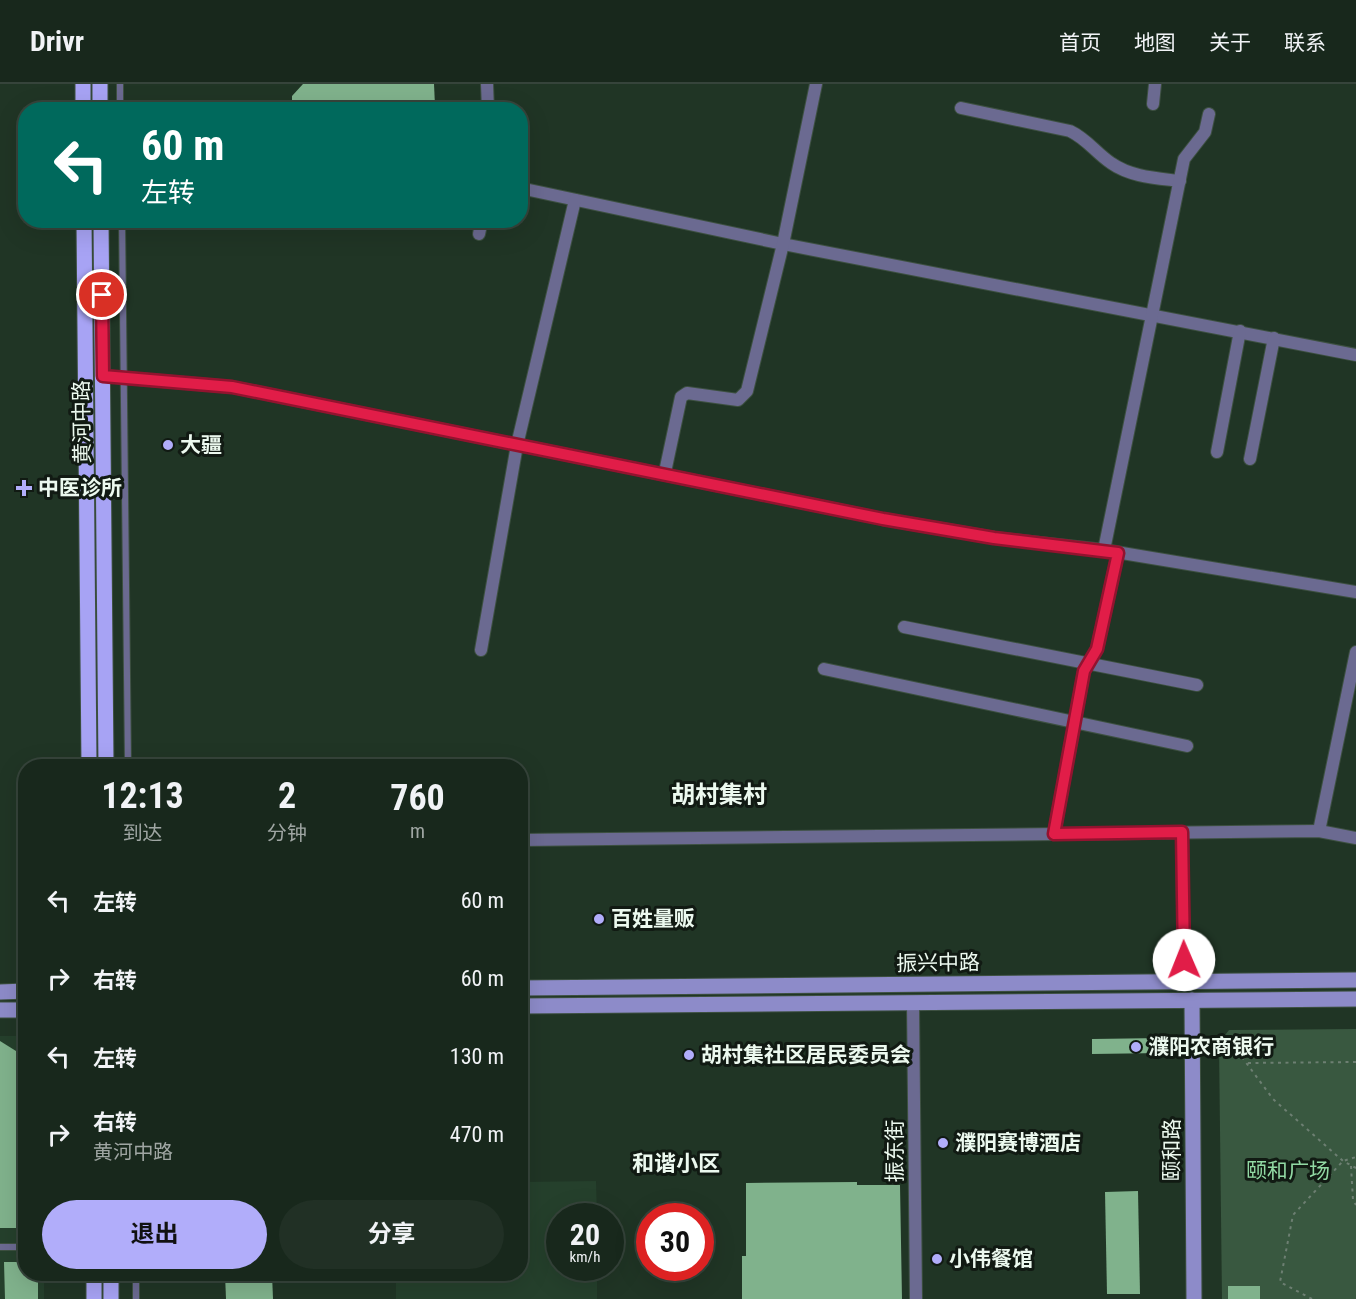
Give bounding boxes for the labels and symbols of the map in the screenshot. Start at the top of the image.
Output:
pin [76,269,127,320]
street label: 黄河中路 [69,380,95,464]
place label: 大疆 [180,433,222,457]
marker: 大疆 [161,438,175,452]
place label: 中医诊所 [38,476,122,500]
marker: 中医诊所 [15,479,33,497]
district label: 胡村集村 [671,781,767,809]
place label: 百姓量贩 [611,907,695,931]
marker: 百姓量贩 [592,912,606,926]
position arrow [1152,928,1216,992]
street label: 振兴中路 [896,950,980,976]
place label: 濮阳农商银行 [1148,1035,1274,1059]
marker: 濮阳农商银行 [1129,1040,1143,1054]
place label: 胡村集社区居民委员会 [701,1043,911,1067]
marker: 胡村集社区居民委员会 [682,1048,696,1062]
street label: 颐和路 [1160,1119,1184,1182]
street label: 振东街 [883,1120,907,1183]
place label: 濮阳赛博酒店 [955,1131,1081,1155]
marker: 濮阳赛博酒店 [936,1136,950,1150]
district label: 和谐小区 [632,1151,720,1176]
park label: 颐和广场 [1246,1159,1330,1183]
speed limit sign: 30 [636,1203,714,1281]
place label: 小伟餐馆 [949,1247,1033,1271]
marker: 小伟餐馆 [930,1252,944,1266]

